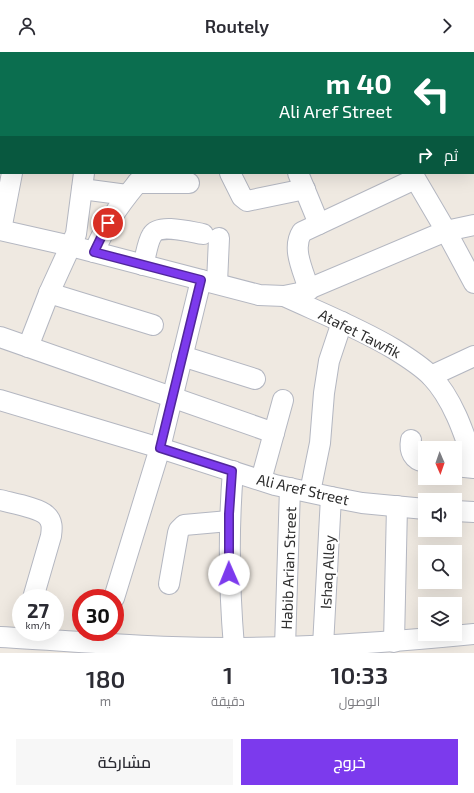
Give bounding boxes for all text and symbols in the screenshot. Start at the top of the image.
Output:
icon: person [16,15,38,37]
text: Routely [205,15,269,37]
icon: forward [436,15,458,37]
text: 40 m [326,66,392,100]
icon: left [406,68,458,120]
text: Ali Aref Street [279,100,392,122]
icon: right [414,144,436,166]
text: ثم [444,146,458,164]
pin [91,206,125,240]
icon: arrive [97,212,119,234]
street label: Atafet Tawfik [316,305,405,362]
north arrow [418,441,462,485]
map controls [418,441,462,641]
street label: Ali Aref Street [255,470,351,508]
button: sound [418,493,462,537]
street label: Habib Arian Street [277,506,299,630]
street label: Ishaq Alley [316,534,338,610]
button: search [418,545,462,589]
position arrow [208,553,250,595]
speed limit sign: 30 [72,589,124,641]
button: layers [418,597,462,641]
text: 27 [27,598,49,622]
text: km/h [26,619,50,631]
text: 1 [223,660,233,689]
text: 10:33 [331,660,388,689]
text: 180 [86,664,125,693]
text: m [100,693,111,709]
text: دقيقة [211,693,245,709]
text: الوصول [339,693,380,709]
button: مشاركة [16,739,233,785]
button: خروج [241,739,458,785]

